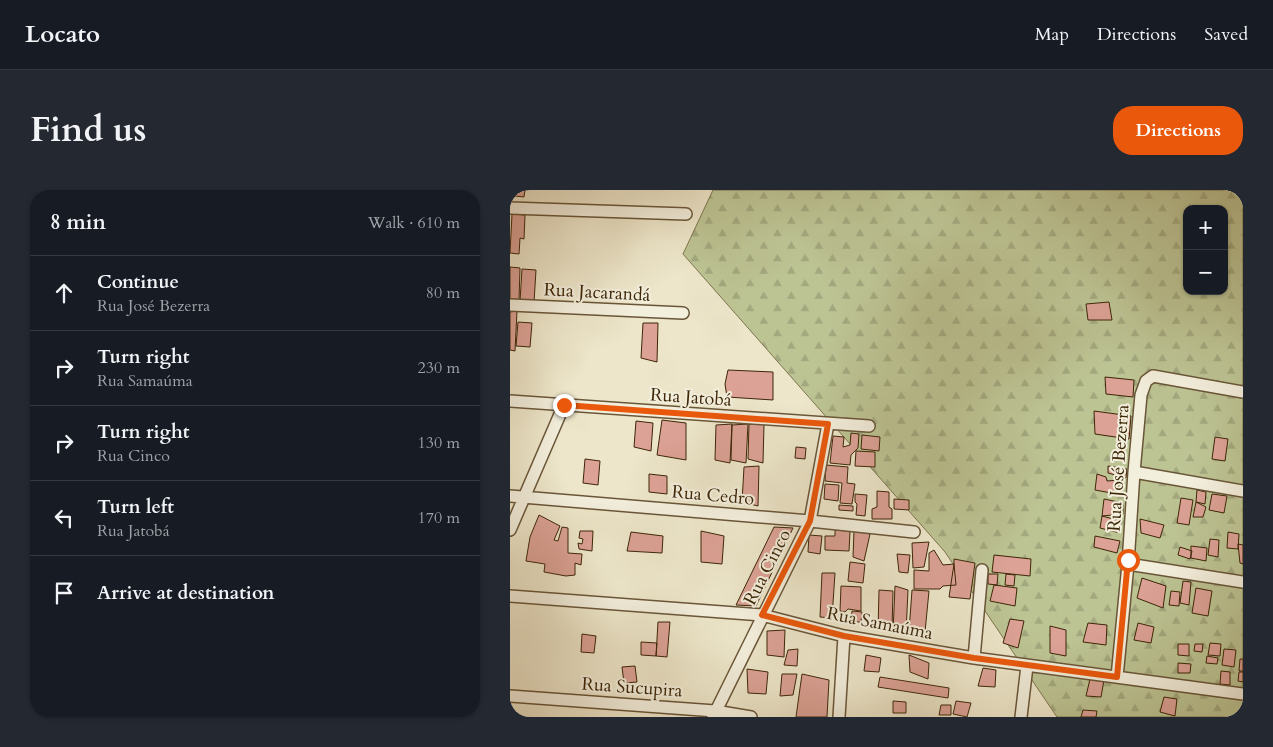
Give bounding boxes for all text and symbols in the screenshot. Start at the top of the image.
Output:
text: Locato [25,18,100,51]
text: Map [1035,22,1069,47]
text: Directions [1097,22,1176,47]
text: Saved [1204,22,1248,47]
text: Find us [30,106,146,154]
button: Directions [1113,106,1243,155]
map controls [1183,205,1228,295]
button: + [1183,205,1228,250]
text: 8 min [50,208,106,237]
text: Walk · 610 m [368,212,460,234]
button: − [1183,250,1228,295]
text: Continue [97,269,179,295]
street label: Rua Jacarandá [543,277,651,308]
icon: ahead [50,279,78,307]
text: 80 m [426,282,460,304]
text: Rua José Bezerra [97,295,210,317]
text: Turn right [97,344,189,370]
icon: right [50,354,78,382]
text: 230 m [418,357,460,379]
text: Rua Samaúma [97,370,193,392]
street label: Rua Jatobá [649,382,733,413]
route end [553,394,576,417]
street label: Rua José Bezerra [1102,403,1135,532]
text: Turn right [97,419,189,445]
icon: right [50,429,78,457]
text: 130 m [418,432,460,454]
text: Rua Cinco [97,445,170,467]
street label: Rua Cedro [671,479,756,512]
text: Turn left [97,494,174,520]
icon: left [50,504,78,532]
text: 170 m [418,507,460,529]
text: Rua Jatobá [97,520,170,542]
street label: Rua Cinco [738,525,797,609]
route start [1117,549,1140,572]
icon: arrive [50,579,78,607]
text: Arrive at destination [97,580,274,606]
street label: Rua Samaúma [825,601,935,646]
street label: Rua Sucupira [581,672,683,704]

